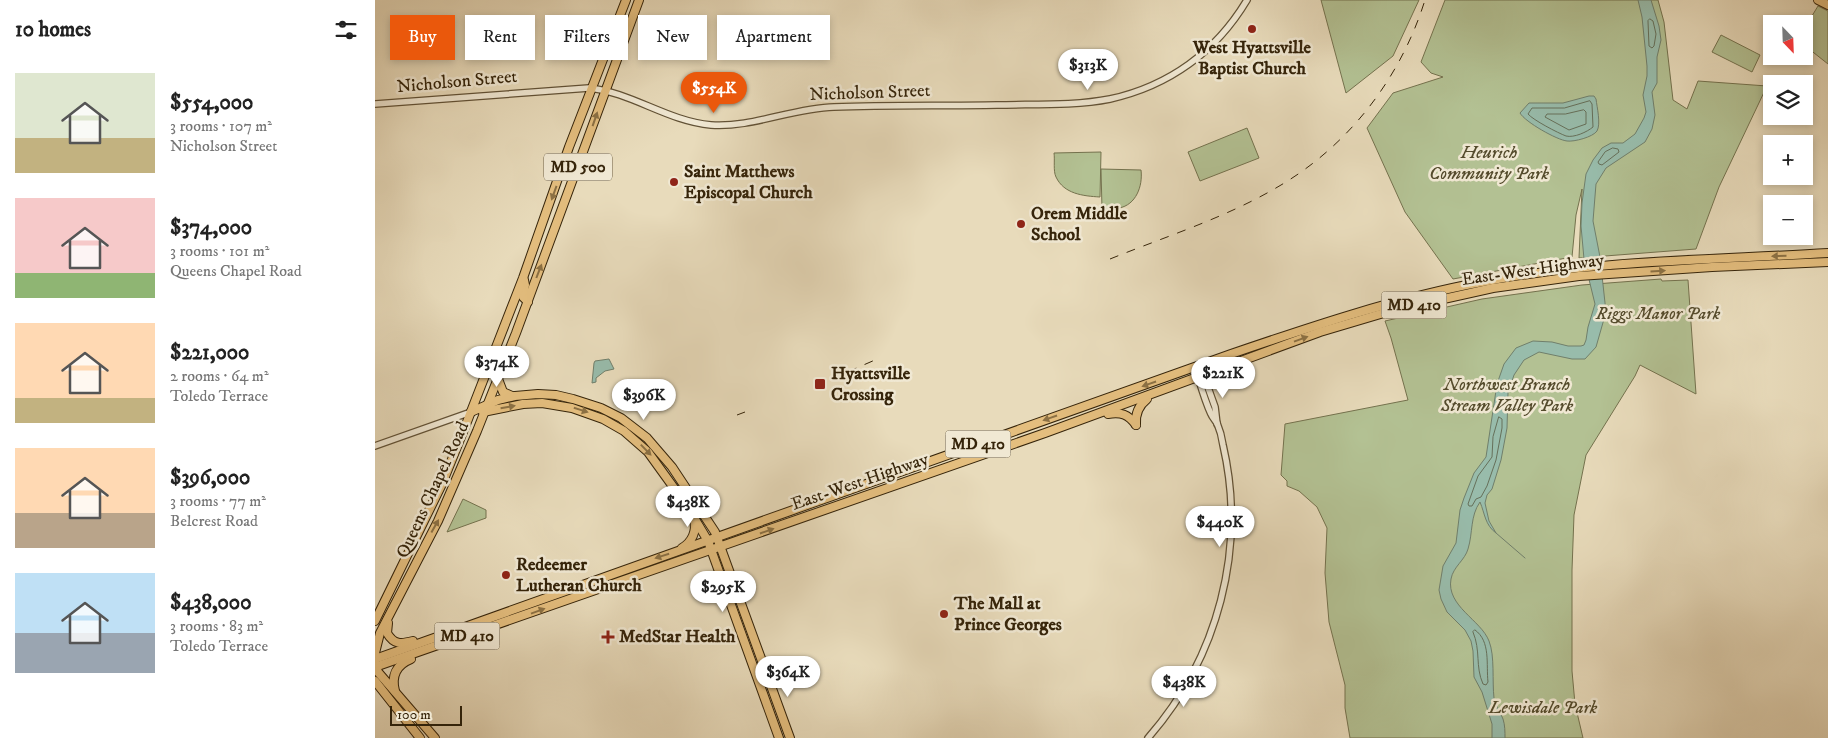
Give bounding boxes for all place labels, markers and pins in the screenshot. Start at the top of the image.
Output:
marker: West Hyattsville Baptist Church [1246,23,1258,35]
place label: West Hyattsville Baptist Church [1192,37,1312,80]
pin: $313K [1053,48,1123,91]
pin: $554K [679,72,749,114]
place label: Saint Matthews Episcopal Church [684,161,813,204]
marker: Saint Matthews Episcopal Church [668,176,680,188]
place label: Orem Middle School [1031,203,1128,246]
marker: Orem Middle School [1015,218,1027,230]
pin: $374K [462,346,532,388]
pin: $221K [1188,356,1258,399]
place label: Hyattsville Crossing [831,363,911,406]
marker: Hyattsville Crossing [813,377,827,391]
pin: $396K [609,378,679,421]
pin: $438K [653,486,723,528]
pin: $440K [1185,506,1255,548]
place label: Redeemer Lutheran Church [516,554,642,597]
marker: Redeemer Lutheran Church [500,569,512,581]
pin: $295K [688,570,758,613]
place label: The Mall at Prince Georges [953,593,1062,636]
marker: The Mall at Prince Georges [938,608,950,620]
place label: MedStar Health [619,626,736,648]
marker: MedStar Health [601,630,615,644]
pin: $364K [753,656,823,698]
pin: $438K [1149,666,1219,708]

